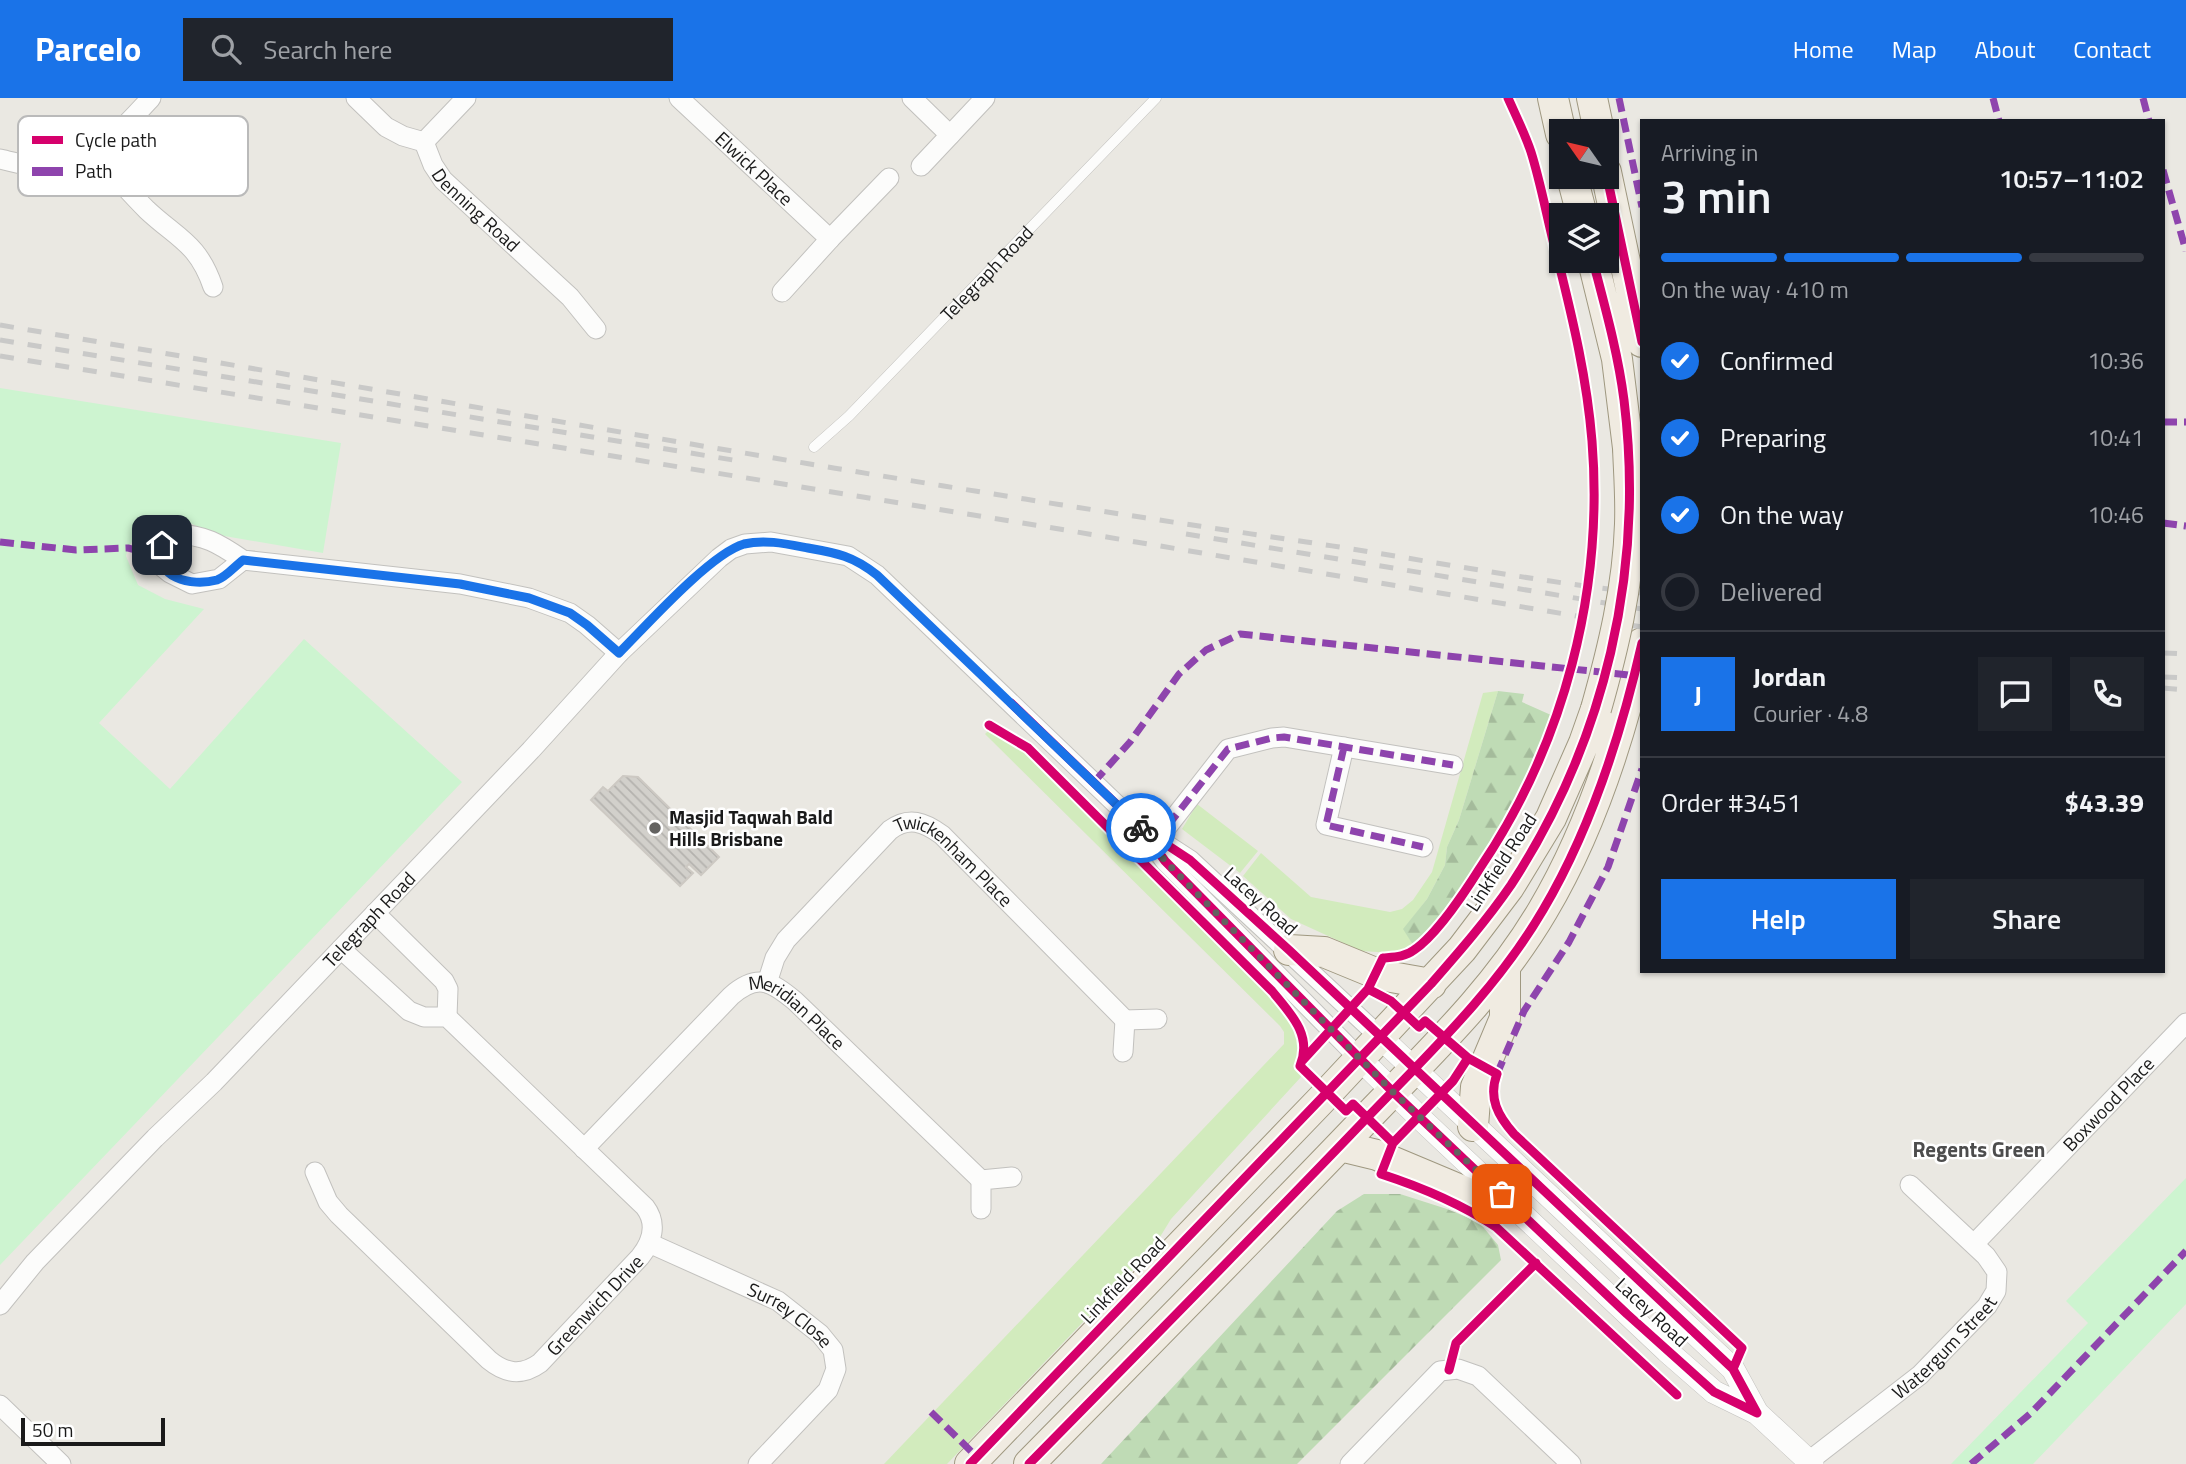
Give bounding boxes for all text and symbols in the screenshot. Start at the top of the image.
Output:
search box [183,18,673,81]
text: Parcelo [35,24,141,74]
icon: search [207,30,245,68]
text: Search here [263,30,392,69]
text: Home [1793,31,1854,67]
text: Map [1892,31,1937,67]
text: About [1975,31,2035,67]
text: Contact [2073,31,2151,67]
legend [18,116,248,196]
north arrow [1549,119,1619,189]
map controls [1549,119,1619,273]
street label: Elwick Place [709,124,800,212]
text: Cycle path [75,125,157,154]
text: Arriving in [1661,135,1758,170]
text: Path [75,156,113,185]
text: 10:57–11:02 [1999,159,2144,198]
text: 3 min [1661,161,1772,231]
street label: Denning Road [425,162,527,258]
button: layers [1549,203,1619,273]
street label: Telegraph Road [933,219,1040,327]
text: On the way · 410 m [1661,272,1849,307]
text: Confirmed [1720,341,1834,380]
icon: check [1661,342,1699,380]
text: 10:36 [2087,343,2144,378]
text: Preparing [1720,418,1826,457]
icon: check [1661,419,1699,457]
text: 10:41 [2087,420,2144,455]
text: On the way [1720,495,1844,534]
icon: check [1661,496,1699,534]
text: 10:46 [2087,497,2144,532]
pin [132,515,192,575]
icon: home [143,526,181,564]
text: Delivered [1720,572,1823,611]
text: Jordan [1753,657,1826,696]
button: chat [1978,657,2052,731]
button: phone [2070,657,2144,731]
text: J [1694,675,1702,714]
text: Courier · 4.8 [1753,696,1868,731]
text: Order #3451 [1661,783,1801,822]
text: $43.39 [2065,783,2144,822]
courier [1106,793,1176,863]
place label: Masjid Taqwah Bald Hills Brisbane [669,802,833,853]
street label: Twickenham Place [889,807,1020,913]
street label: Linkfield Road [1458,807,1543,917]
icon: bike [1122,809,1160,847]
marker: Masjid Taqwah Bald Hills Brisbane [647,820,663,836]
street label: Lacey Road [1218,860,1305,942]
street label: Telegraph Road [316,865,422,974]
button: Help [1661,879,1896,959]
button: Share [1910,879,2144,959]
street label: Meridian Place [746,966,852,1056]
street label: Boxwood Place [2055,1050,2161,1158]
district label: Regents Green [1913,1133,2045,1165]
pin [1472,1164,1532,1224]
icon: bag [1483,1175,1521,1213]
street label: Linkfield Road [1073,1229,1172,1330]
street label: Greenwich Drive [539,1247,650,1362]
street label: Lacey Road [1609,1270,1695,1353]
street label: Surrey Close [743,1274,840,1354]
street label: Watergum Street [1885,1290,2004,1406]
scale bar [21,1415,164,1447]
text: 50 m [32,1415,73,1444]

